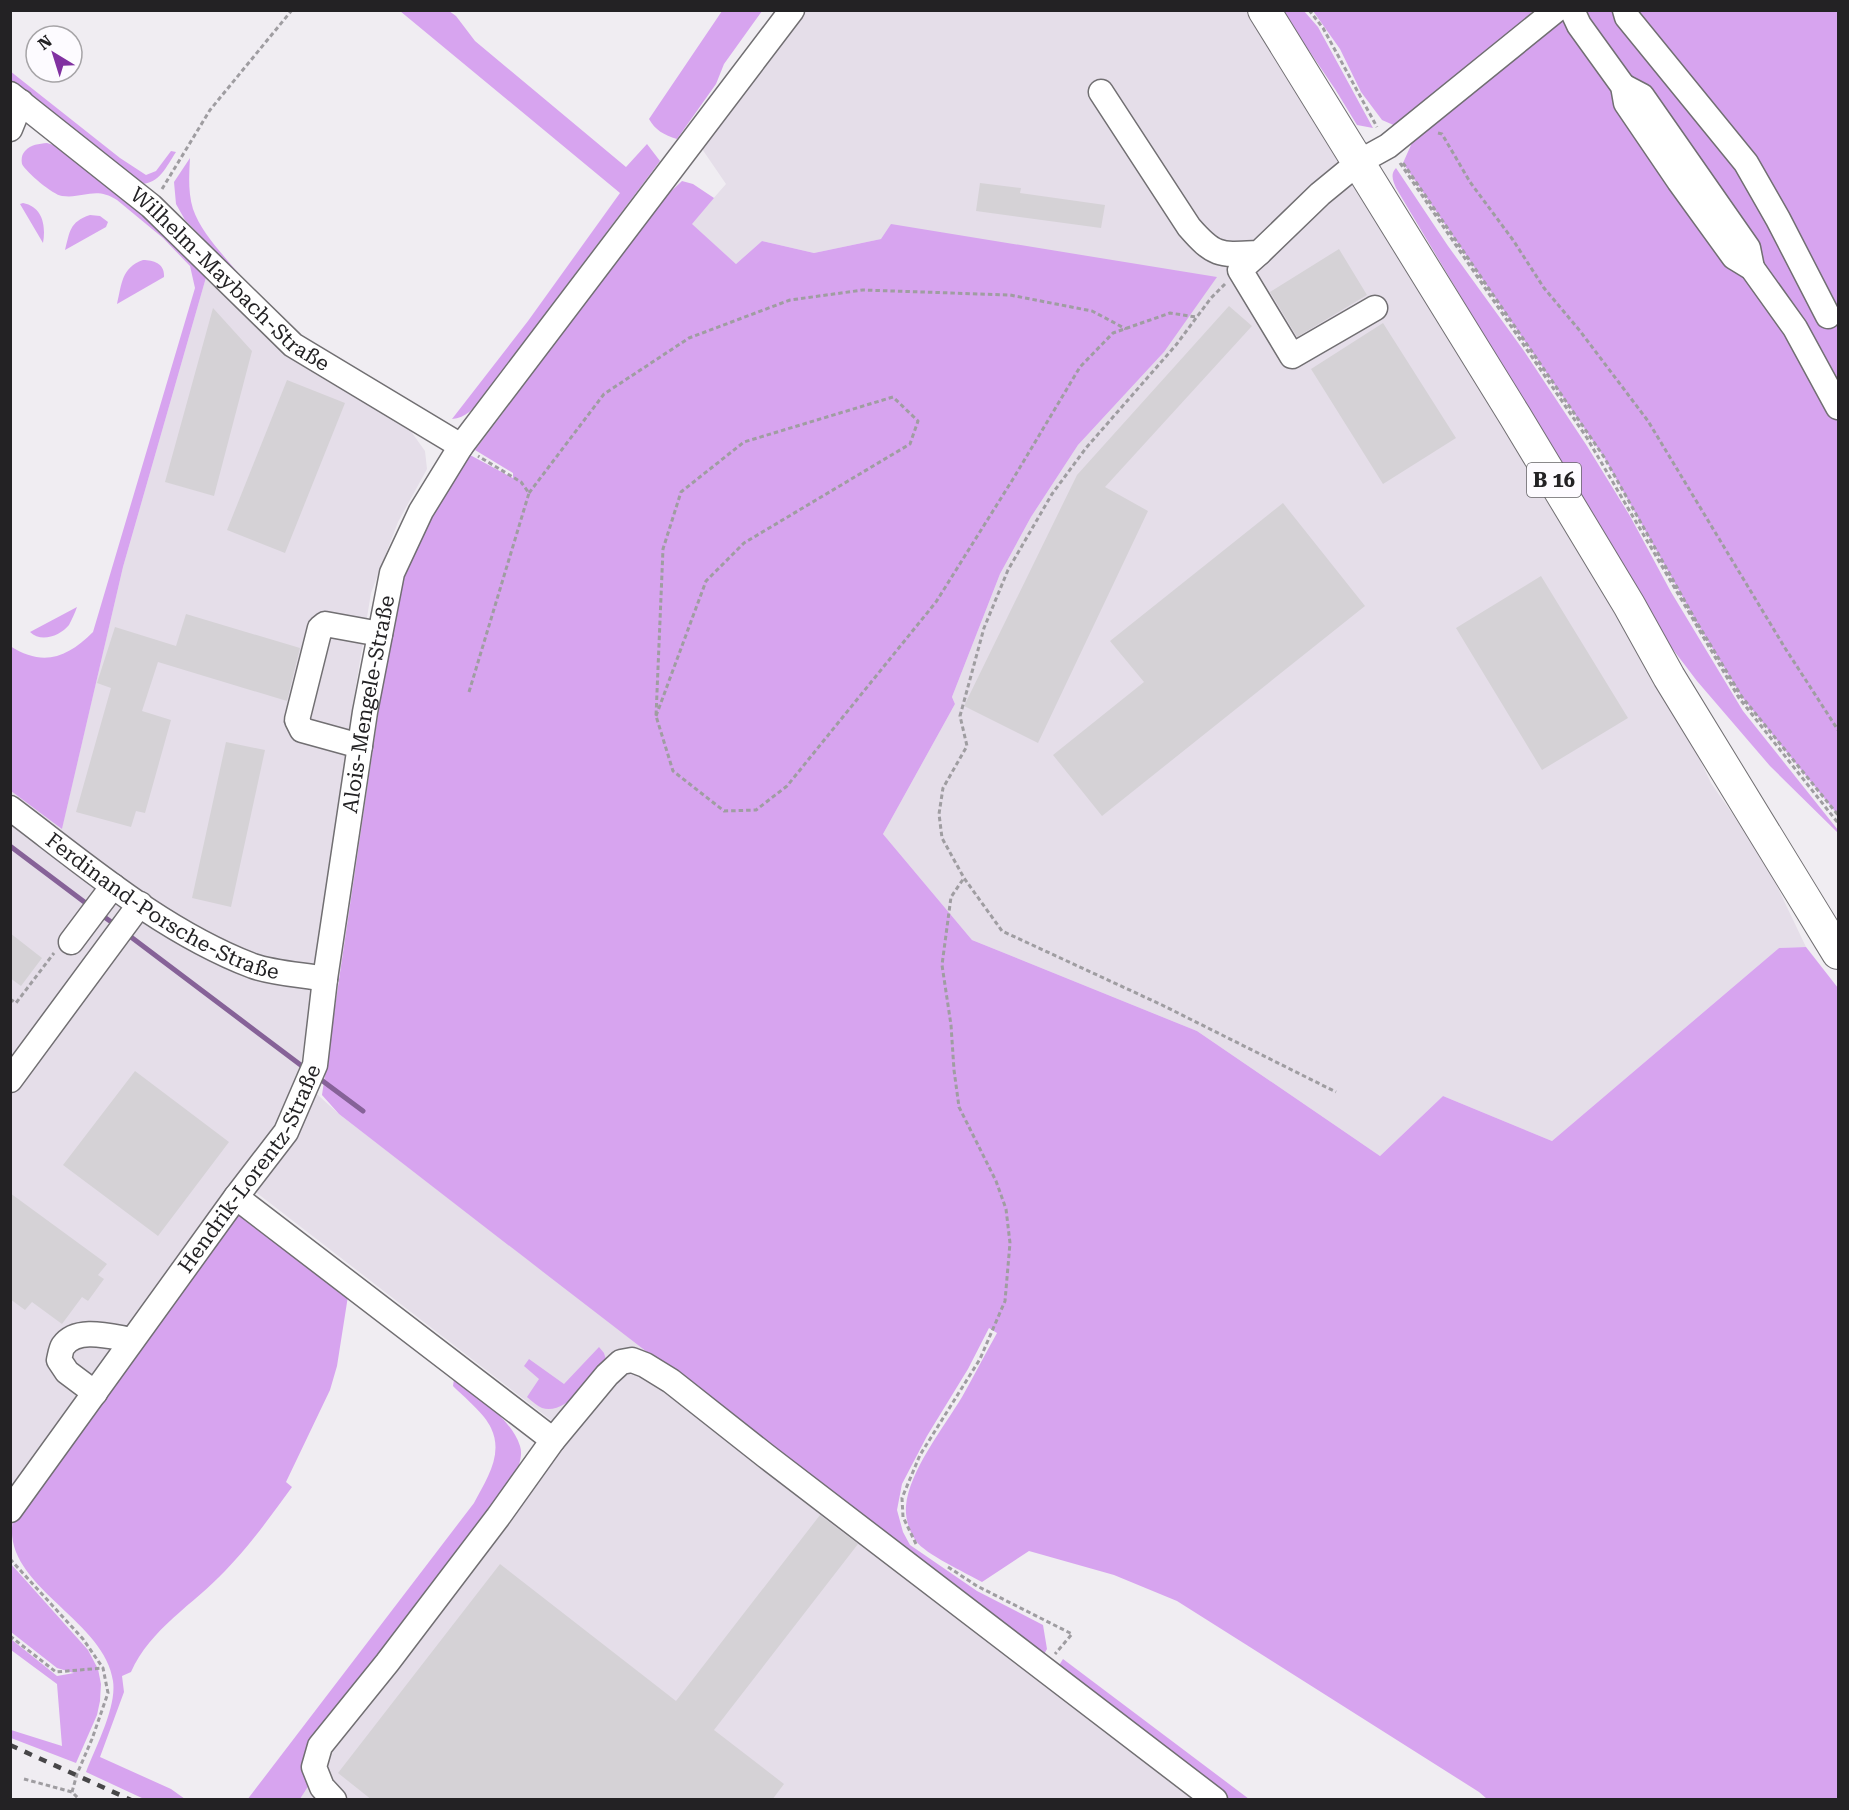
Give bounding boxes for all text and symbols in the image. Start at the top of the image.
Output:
north arrow [24,24,84,84]
text: N [34,31,56,54]
street label: Wilhelm-Maybach-Straße [126,182,334,376]
road number: B 16 [1527,463,1581,497]
street label: Alois-Mengele-Straße [338,593,399,815]
street label: Ferdinand-Porsche-Straße [41,828,281,984]
street label: Hendrik-Lorentz-Straße [173,1061,326,1277]

